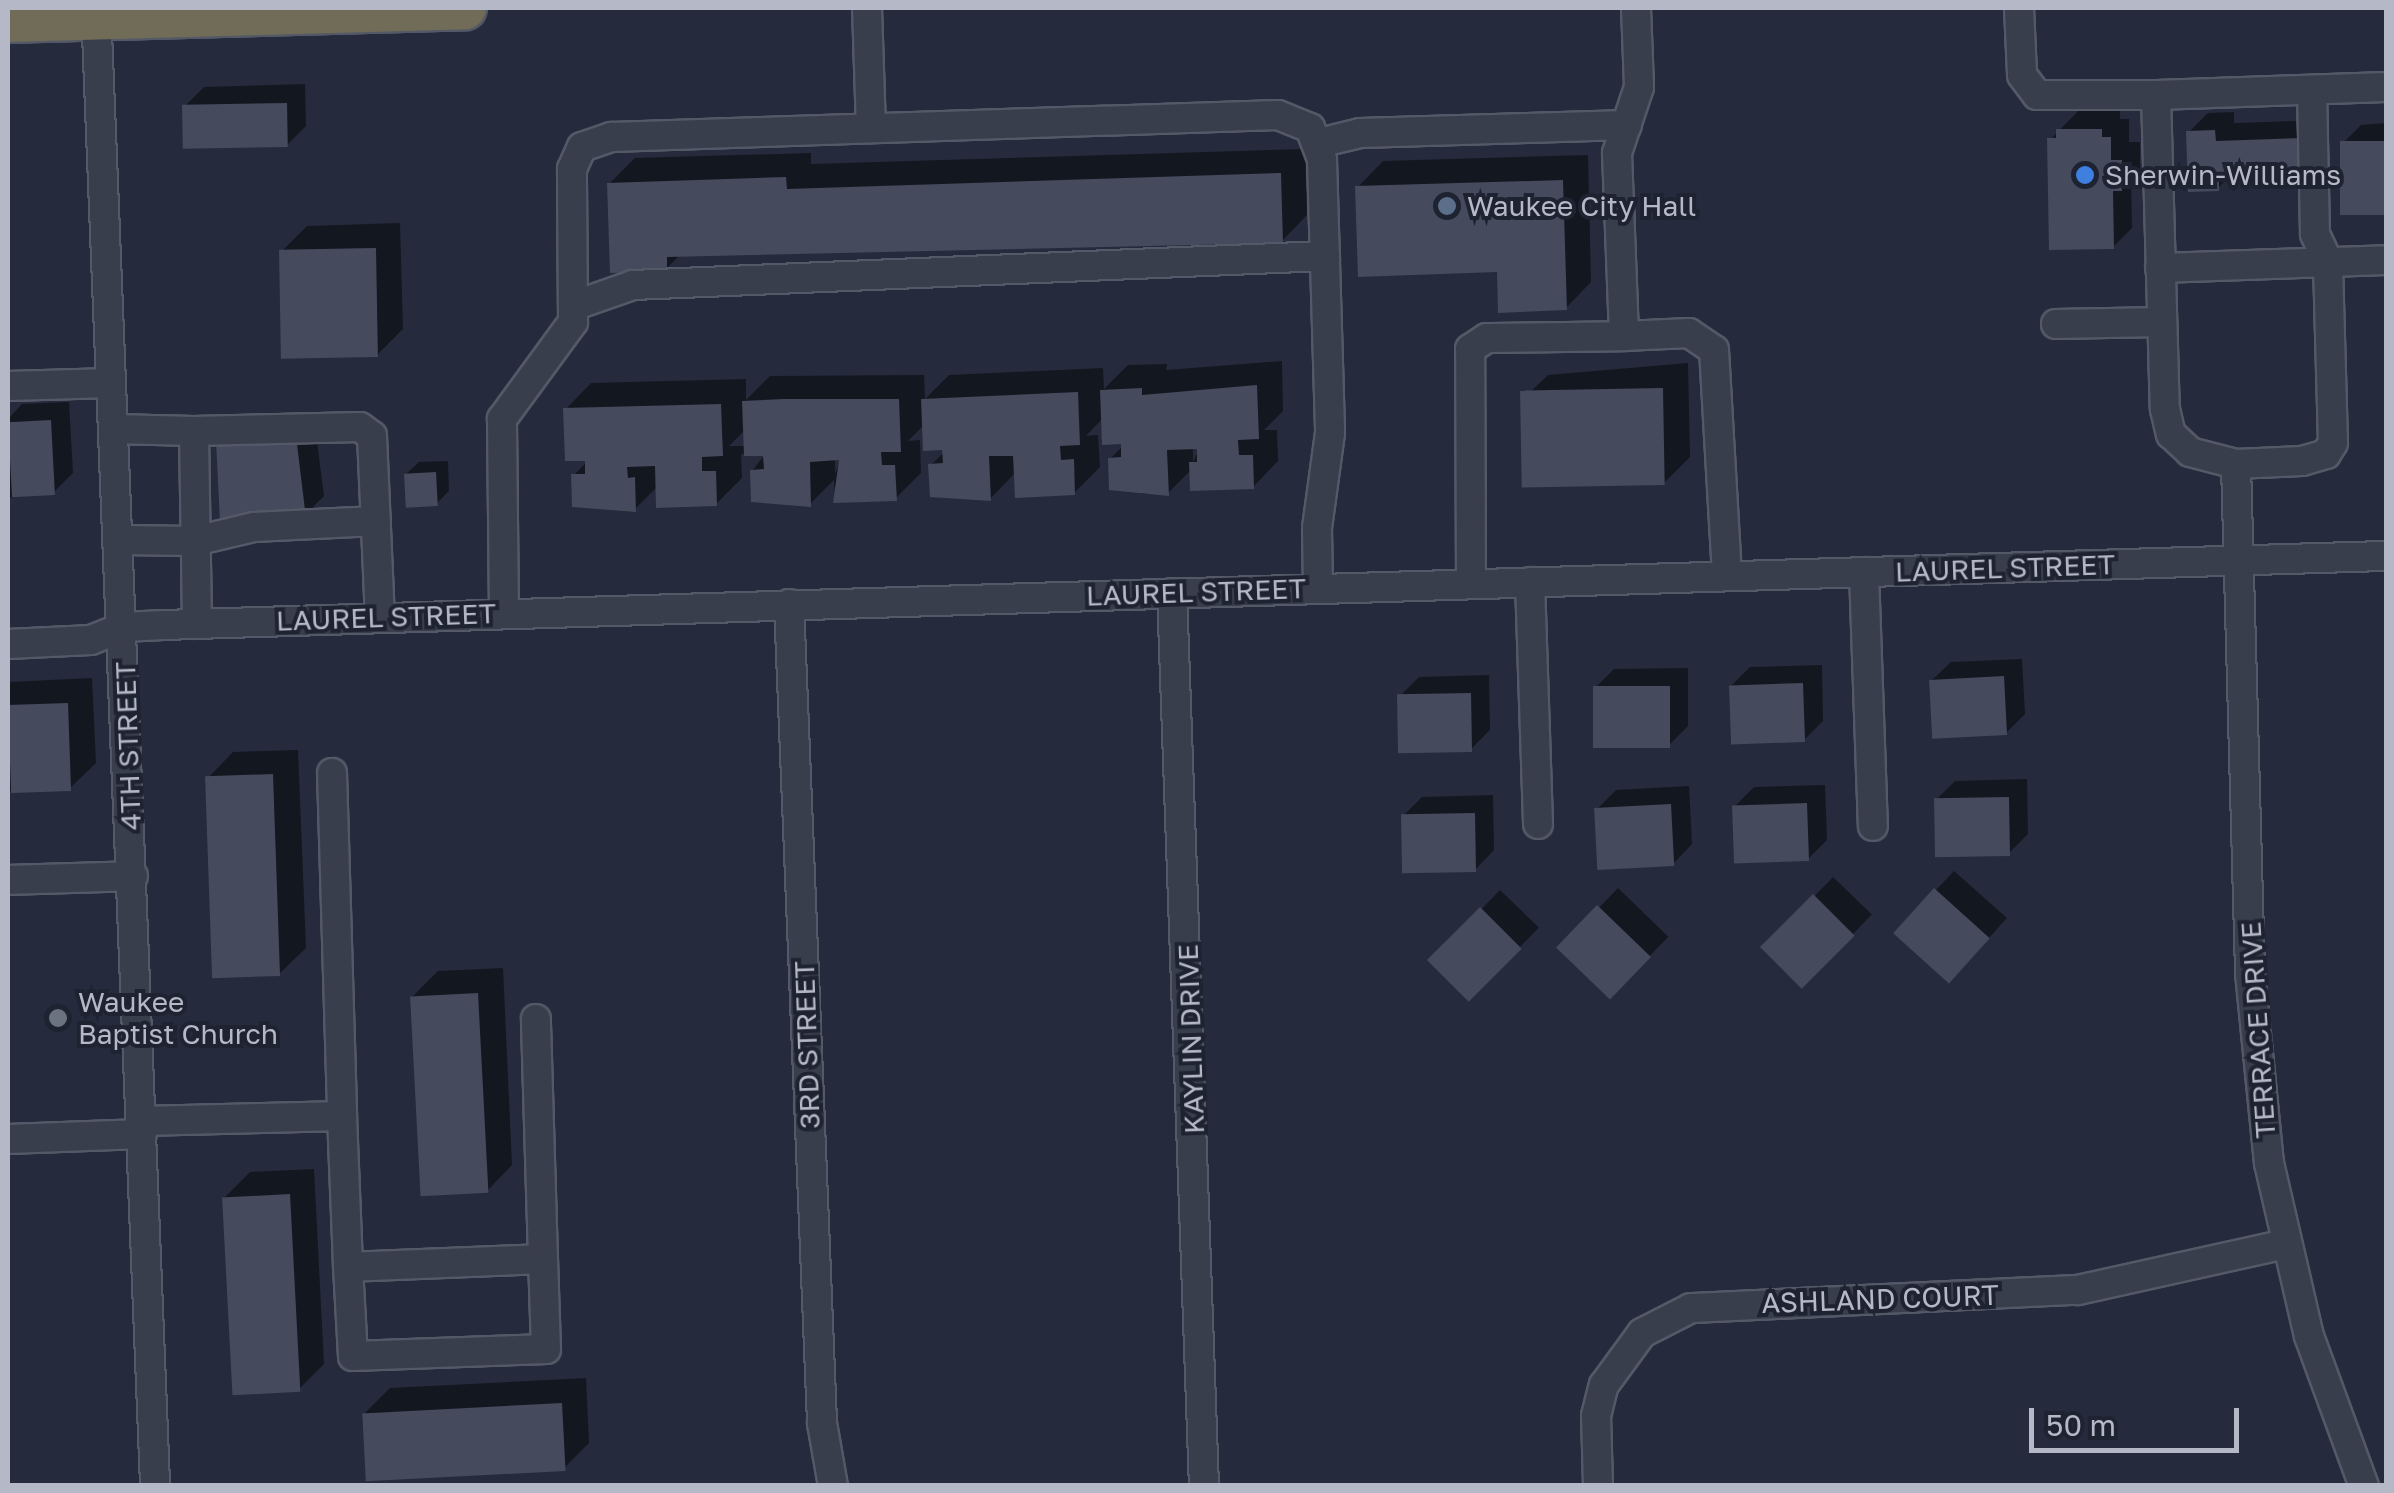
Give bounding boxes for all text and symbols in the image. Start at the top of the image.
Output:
place label: Sherwin-Williams [2105,158,2341,192]
marker: Sherwin-Williams [2074,164,2096,186]
place label: Waukee City Hall [1467,189,1696,223]
marker: Waukee City Hall [1436,195,1458,217]
street label: LAUREL STREET [1894,547,2116,589]
street label: LAUREL STREET [1085,571,1307,613]
street label: LAUREL STREET [275,596,497,638]
street label: 4TH STREET [108,661,148,831]
street label: TERRACE DRIVE [2234,921,2282,1139]
street label: KAYLIN DRIVE [1171,943,1211,1135]
street label: 3RD STREET [787,961,827,1129]
place label: Waukee Baptist Church [78,985,278,1051]
marker: Waukee Baptist Church [47,1007,69,1029]
street label: ASHLAND COURT [1761,1278,1999,1320]
scale bar [2034,1388,2244,1450]
text: 50 m [2046,1407,2116,1443]

